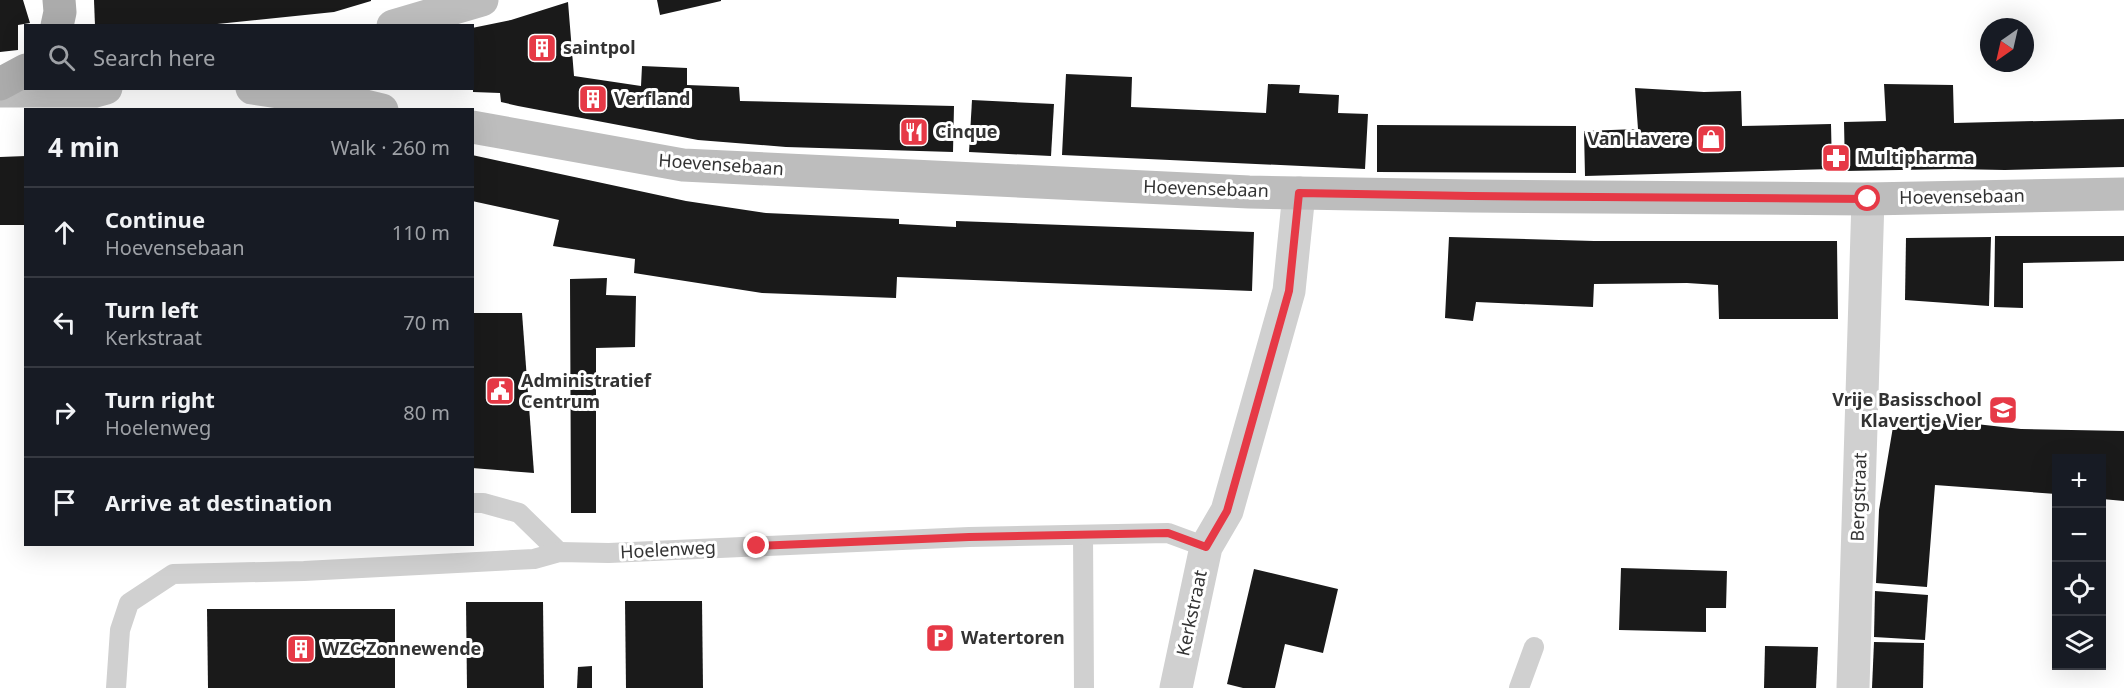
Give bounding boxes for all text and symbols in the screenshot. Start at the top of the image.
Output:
north arrow [1980,18,2034,72]
search box [24,24,474,90]
building icon: saintpol [526,32,558,64]
place label: saintpol [563,35,636,59]
icon: search [45,41,78,74]
text: Search here [93,42,215,72]
building icon: Verfland [577,83,609,115]
place label: Verfland [614,86,690,110]
restaurant icon: Cinque [898,116,930,148]
place label: Cinque [935,119,997,143]
shop icon: Van Havere [1695,123,1727,155]
place label: Van Havere [1587,126,1690,150]
text: 4 min [48,129,120,165]
text: Walk · 260 m [331,134,450,161]
pharmacy icon: Multipharma [1820,142,1852,174]
place label: Multipharma [1857,145,1974,169]
street label: Hoevensebaan [658,148,785,180]
street label: Hoevensebaan [1143,174,1269,202]
street label: Hoevensebaan [1899,183,2025,209]
route start [1854,185,1880,211]
text: Continue [105,204,205,234]
icon: ahead [48,216,81,249]
text: 110 m [392,219,450,246]
text: Hoevensebaan [105,234,245,261]
text: Turn left [105,294,199,324]
icon: left [48,306,81,339]
text: 70 m [403,309,450,336]
text: Kerkstraat [105,324,202,351]
place label: Administratief Centrum [521,368,652,413]
public building icon: Administratief Centrum [484,375,516,407]
text: Turn right [105,384,215,414]
place label: Vrije Basisschool Klavertje Vier [1832,387,1982,432]
school or university icon: Vrije Basisschool Klavertje Vier [1987,394,2019,426]
icon: right [48,396,81,429]
text: 80 m [403,399,450,426]
text: Hoelenweg [105,414,211,441]
street label: Bergstraat [1844,452,1872,542]
map controls [2052,454,2106,670]
button: + [2052,454,2106,508]
icon: arrive [48,486,81,519]
text: Arrive at destination [105,487,332,517]
button: − [2052,508,2106,562]
route end [743,532,769,558]
street label: Hoelenweg [620,535,716,563]
button: locate [2052,562,2106,616]
street label: Kerkstraat [1170,567,1212,658]
button: layers [2052,616,2106,670]
parking icon: Watertoren [924,622,956,654]
place label: Watertoren [961,625,1065,649]
building icon: WZC Zonnewende [285,633,317,665]
place label: WZC Zonnewende [322,636,481,660]

